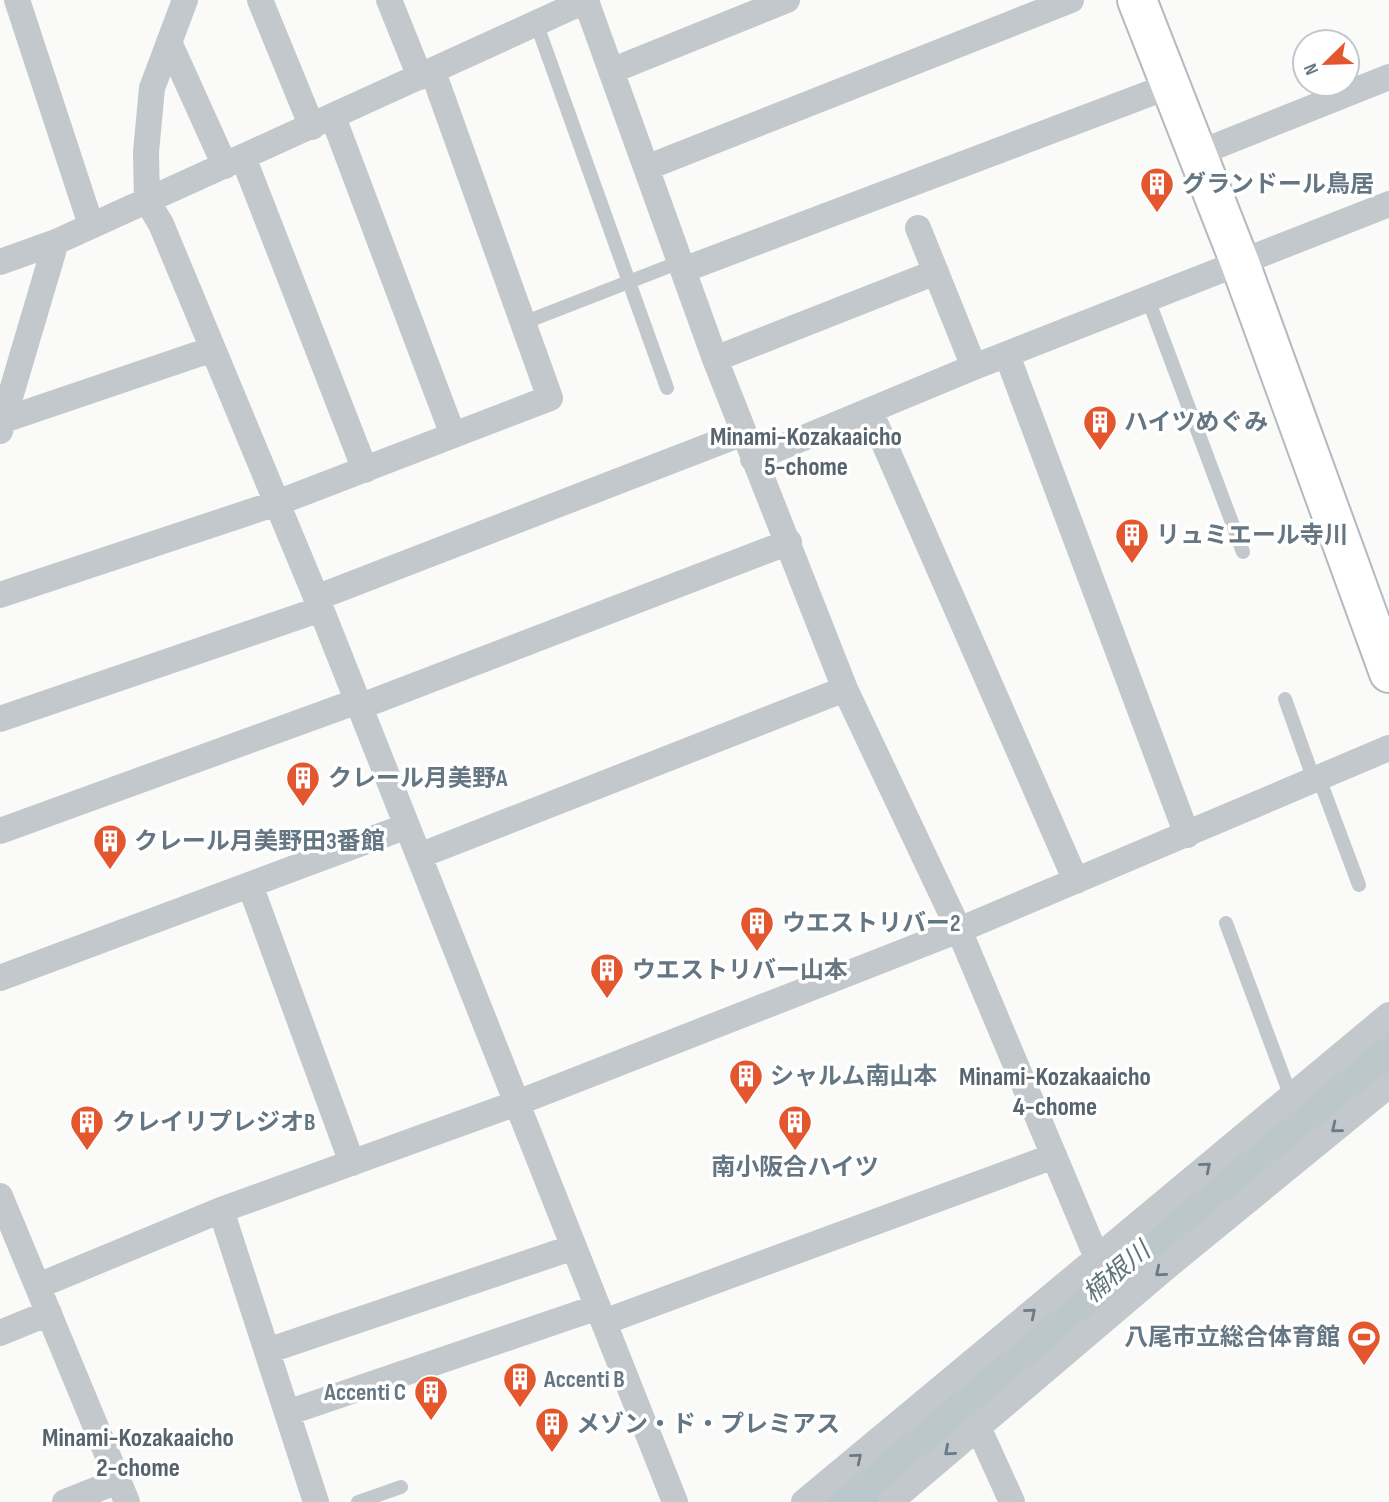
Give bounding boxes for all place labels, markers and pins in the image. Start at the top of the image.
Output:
building icon: グランドール鳥居 [1138,165,1176,214]
place label: グランドール鳥居 [1182,170,1374,199]
building icon: ハイツめぐみ [1081,403,1119,452]
place label: ハイツめぐみ [1124,408,1268,437]
building icon: リュミエール寺川 [1113,516,1151,565]
place label: リュミエール寺川 [1156,521,1348,550]
building icon: クレール月美野A [284,759,322,808]
place label: クレール月美野A [328,764,508,793]
building icon: クレール月美野田3番館 [91,822,129,871]
place label: クレール月美野田3番館 [134,827,385,856]
building icon: ウエストリバー2 [738,904,776,953]
place label: ウエストリバー2 [782,909,961,938]
building icon: ウエストリバー山本 [588,951,626,1000]
place label: ウエストリバー山本 [632,956,848,985]
building icon: シャルム南山本 [727,1057,765,1106]
place label: シャルム南山本 [770,1062,938,1091]
building icon: クレイリプレジオB [68,1103,106,1152]
building icon: 南小阪合ハイツ [776,1103,814,1152]
place label: クレイリプレジオB [112,1108,315,1137]
place label: 南小阪合ハイツ [711,1153,879,1182]
sports icon: 八尾市立総合体育館 [1345,1318,1383,1367]
place label: 八尾市立総合体育館 [1124,1323,1340,1352]
building icon: Accenti B [501,1360,539,1409]
place label: Accenti B [543,1365,625,1394]
building icon: Accenti C [412,1373,450,1422]
place label: Accenti C [323,1378,406,1407]
building icon: メゾン・ド・プレミアス [533,1405,571,1454]
place label: メゾン・ド・プレミアス [576,1410,840,1439]

